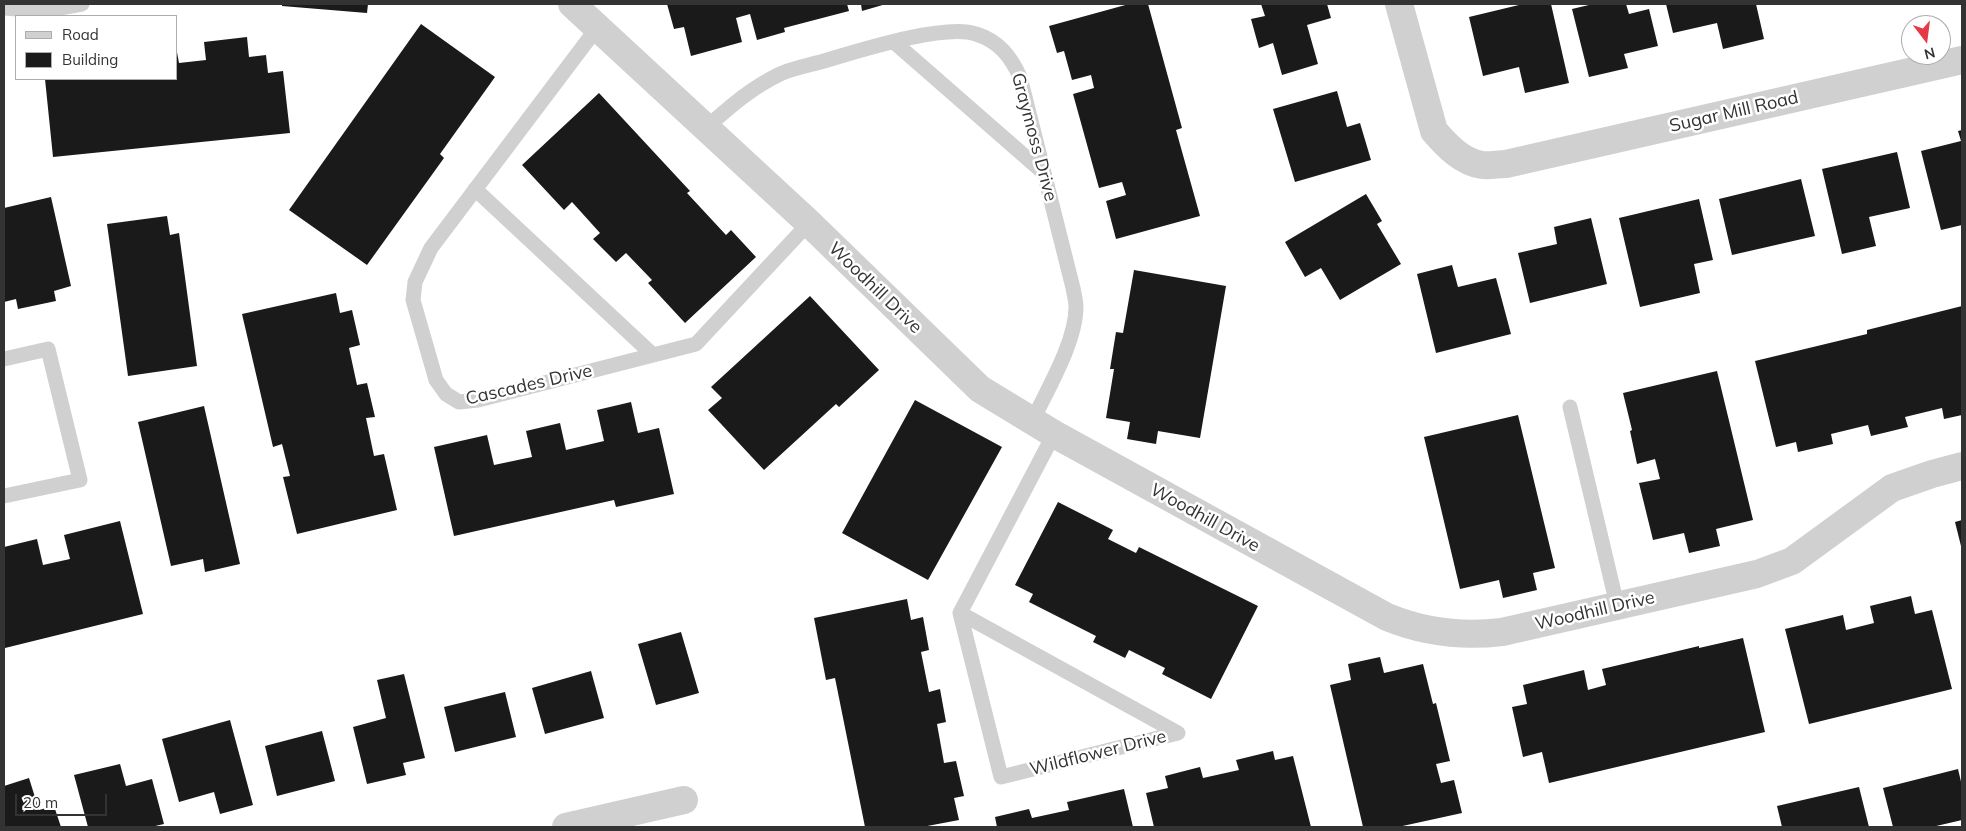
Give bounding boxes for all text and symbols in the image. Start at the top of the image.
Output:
legend [15,15,178,80]
north arrow [1901,15,1951,65]
text: Road [62,25,99,44]
text: N [1922,43,1937,64]
text: Building [62,50,118,69]
street label: Graymoss Drive [1006,70,1062,204]
street label: Sugar Mill Road [1667,87,1801,137]
street label: Woodhill Drive [824,238,926,338]
street label: Cascades Drive [464,360,594,410]
street label: Woodhill Drive [1146,479,1264,557]
street label: Woodhill Drive [1533,587,1657,635]
street label: Wildflower Drive [1028,726,1168,780]
scale bar [18,784,110,816]
text: 20 m [23,793,58,812]

